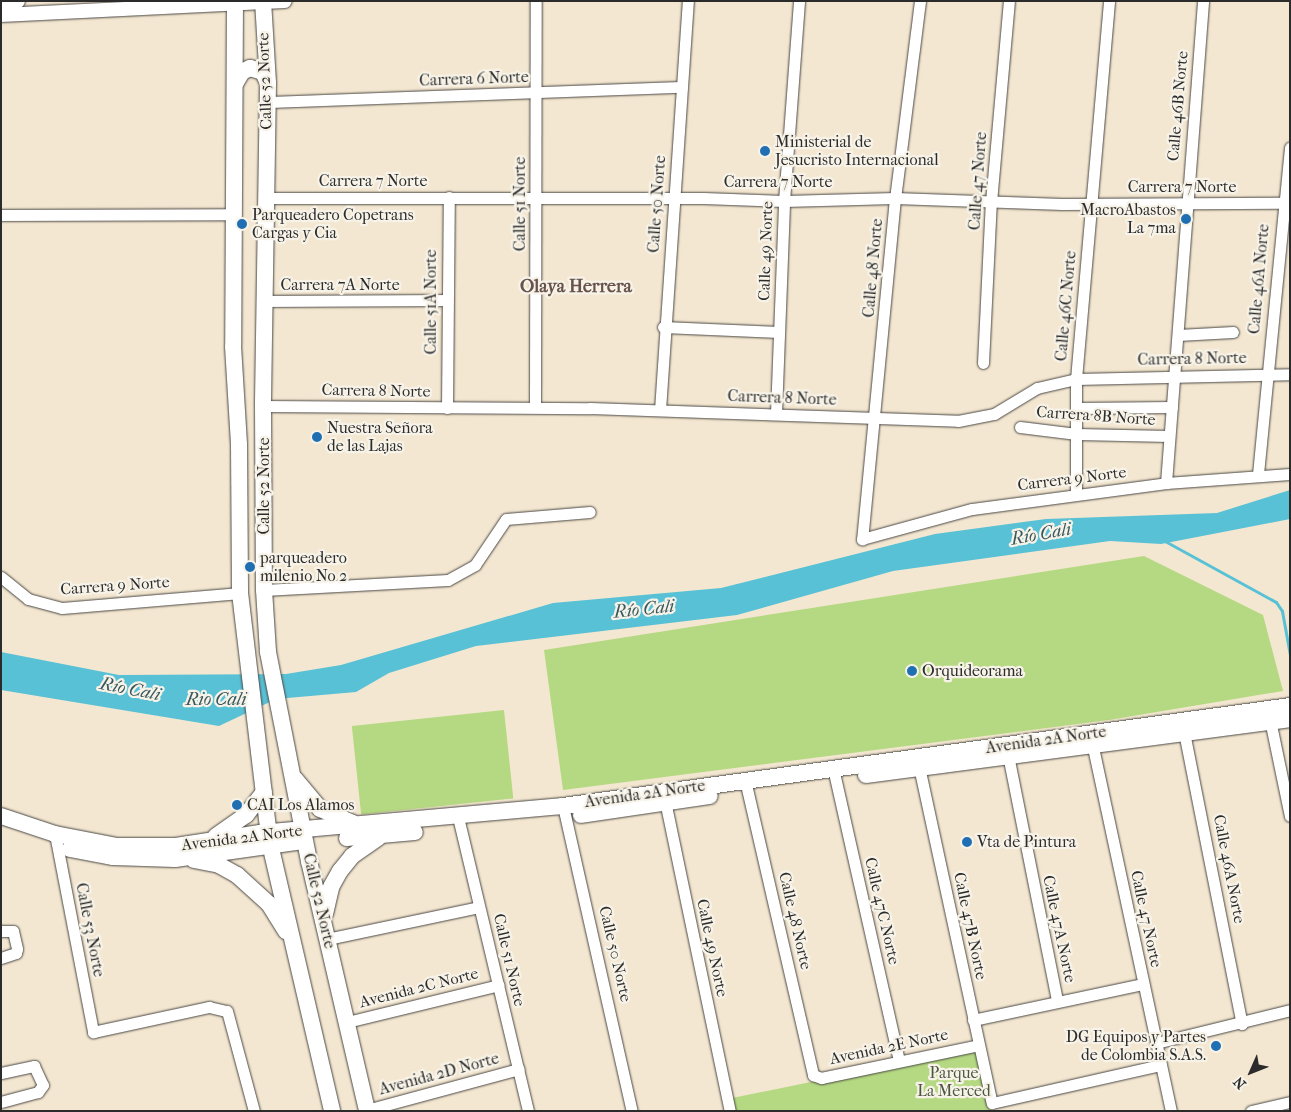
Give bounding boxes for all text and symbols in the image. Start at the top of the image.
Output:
street label: Calle 52 Norte [254,32,276,130]
street label: Calle 46B Norte [1164,50,1192,162]
street label: Carrera 6 Norte [419,67,529,91]
street label: Calle 47 Norte [965,131,991,231]
place label: Ministerial de Jesucristo Internacional [775,132,939,170]
marker: Ministerial de Jesucristo Internacional [759,145,771,157]
street label: Calle 50 Norte [644,155,670,253]
street label: Calle 51 Norte [510,157,530,251]
street label: Carrera 7 Norte [319,171,427,191]
street label: Carrera 7 Norte [724,172,832,192]
street label: Carrera 7 Norte [1128,177,1236,197]
place label: MacroAbastos La 7ma [1080,200,1176,238]
street label: Calle 49 Norte [755,201,777,301]
place label: Parqueadero Copetrans Cargas y Cia [252,205,414,243]
marker: MacroAbastos La 7ma [1180,213,1192,225]
marker: Parqueadero Copetrans Cargas y Cia [236,218,248,230]
street label: Calle 48 Norte [859,218,887,318]
street label: Calle 46A Norte [1245,223,1273,335]
street label: Calle 51A Norte [421,249,441,355]
street label: Calle 46C Norte [1052,250,1080,362]
street label: Carrera 7A Norte [280,275,400,295]
district label: Olaya Herrera [520,276,632,298]
street label: Carrera 8 Norte [1137,348,1247,370]
street label: Carrera 8 Norte [321,380,431,402]
street label: Carrera 8 Norte [727,387,837,409]
street label: Carrera 8B Norte [1036,402,1156,430]
place label: Nuestra Señora de las Lajas [327,418,433,456]
marker: Nuestra Señora de las Lajas [311,431,323,443]
street label: Calle 52 Norte [254,437,274,535]
street label: Carrera 9 Norte [1017,463,1127,495]
water label: Río Cali [1009,519,1073,551]
place label: parqueadero milenio No 2 [260,548,347,586]
marker: parqueadero milenio No 2 [244,561,256,573]
street label: Carrera 9 Norte [60,573,170,599]
water label: Río Cali [613,596,675,624]
place label: Orquideorama [922,661,1023,681]
marker: Orquideorama [906,665,918,677]
water label: Río Cali [98,674,162,706]
water label: Rio Cali [186,689,246,711]
street label: Avenida 2A Norte [985,722,1107,758]
street label: Avenida 2A Norte [584,776,706,812]
place label: CAI Los Alamos [247,795,354,815]
marker: CAI Los Alamos [231,799,243,811]
street label: Calle 46A Norte [1209,813,1249,925]
street label: Avenida 2A Norte [181,821,303,855]
place label: Vta de Pintura [977,832,1076,852]
marker: Vta de Pintura [961,836,973,848]
street label: Calle 52 Norte [299,851,339,951]
street label: Calle 47C Norte [860,855,904,967]
street label: Calle 47 Norte [1126,869,1166,969]
street label: Calle 48 Norte [774,870,816,972]
street label: Calle 47B Norte [949,871,991,981]
street label: Calle 47A Norte [1038,874,1080,984]
street label: Calle 53 Norte [71,881,109,979]
street label: Calle 49 Norte [692,897,732,999]
street label: Calle 50 Norte [595,904,635,1004]
street label: Calle 51 Norte [489,912,529,1008]
street label: Avenida 2C Norte [358,964,480,1012]
street label: Avenida 2E Norte [828,1025,950,1069]
place label: DG Equipos y Partes de Colombia S.A.S. [1066,1027,1206,1065]
marker: DG Equipos y Partes de Colombia S.A.S. [1210,1040,1222,1052]
north arrow [1226,1047,1276,1097]
street label: Avenida 2D Norte [377,1049,501,1099]
park label: Parque La Merced [917,1063,991,1101]
text: N [1230,1073,1250,1092]

